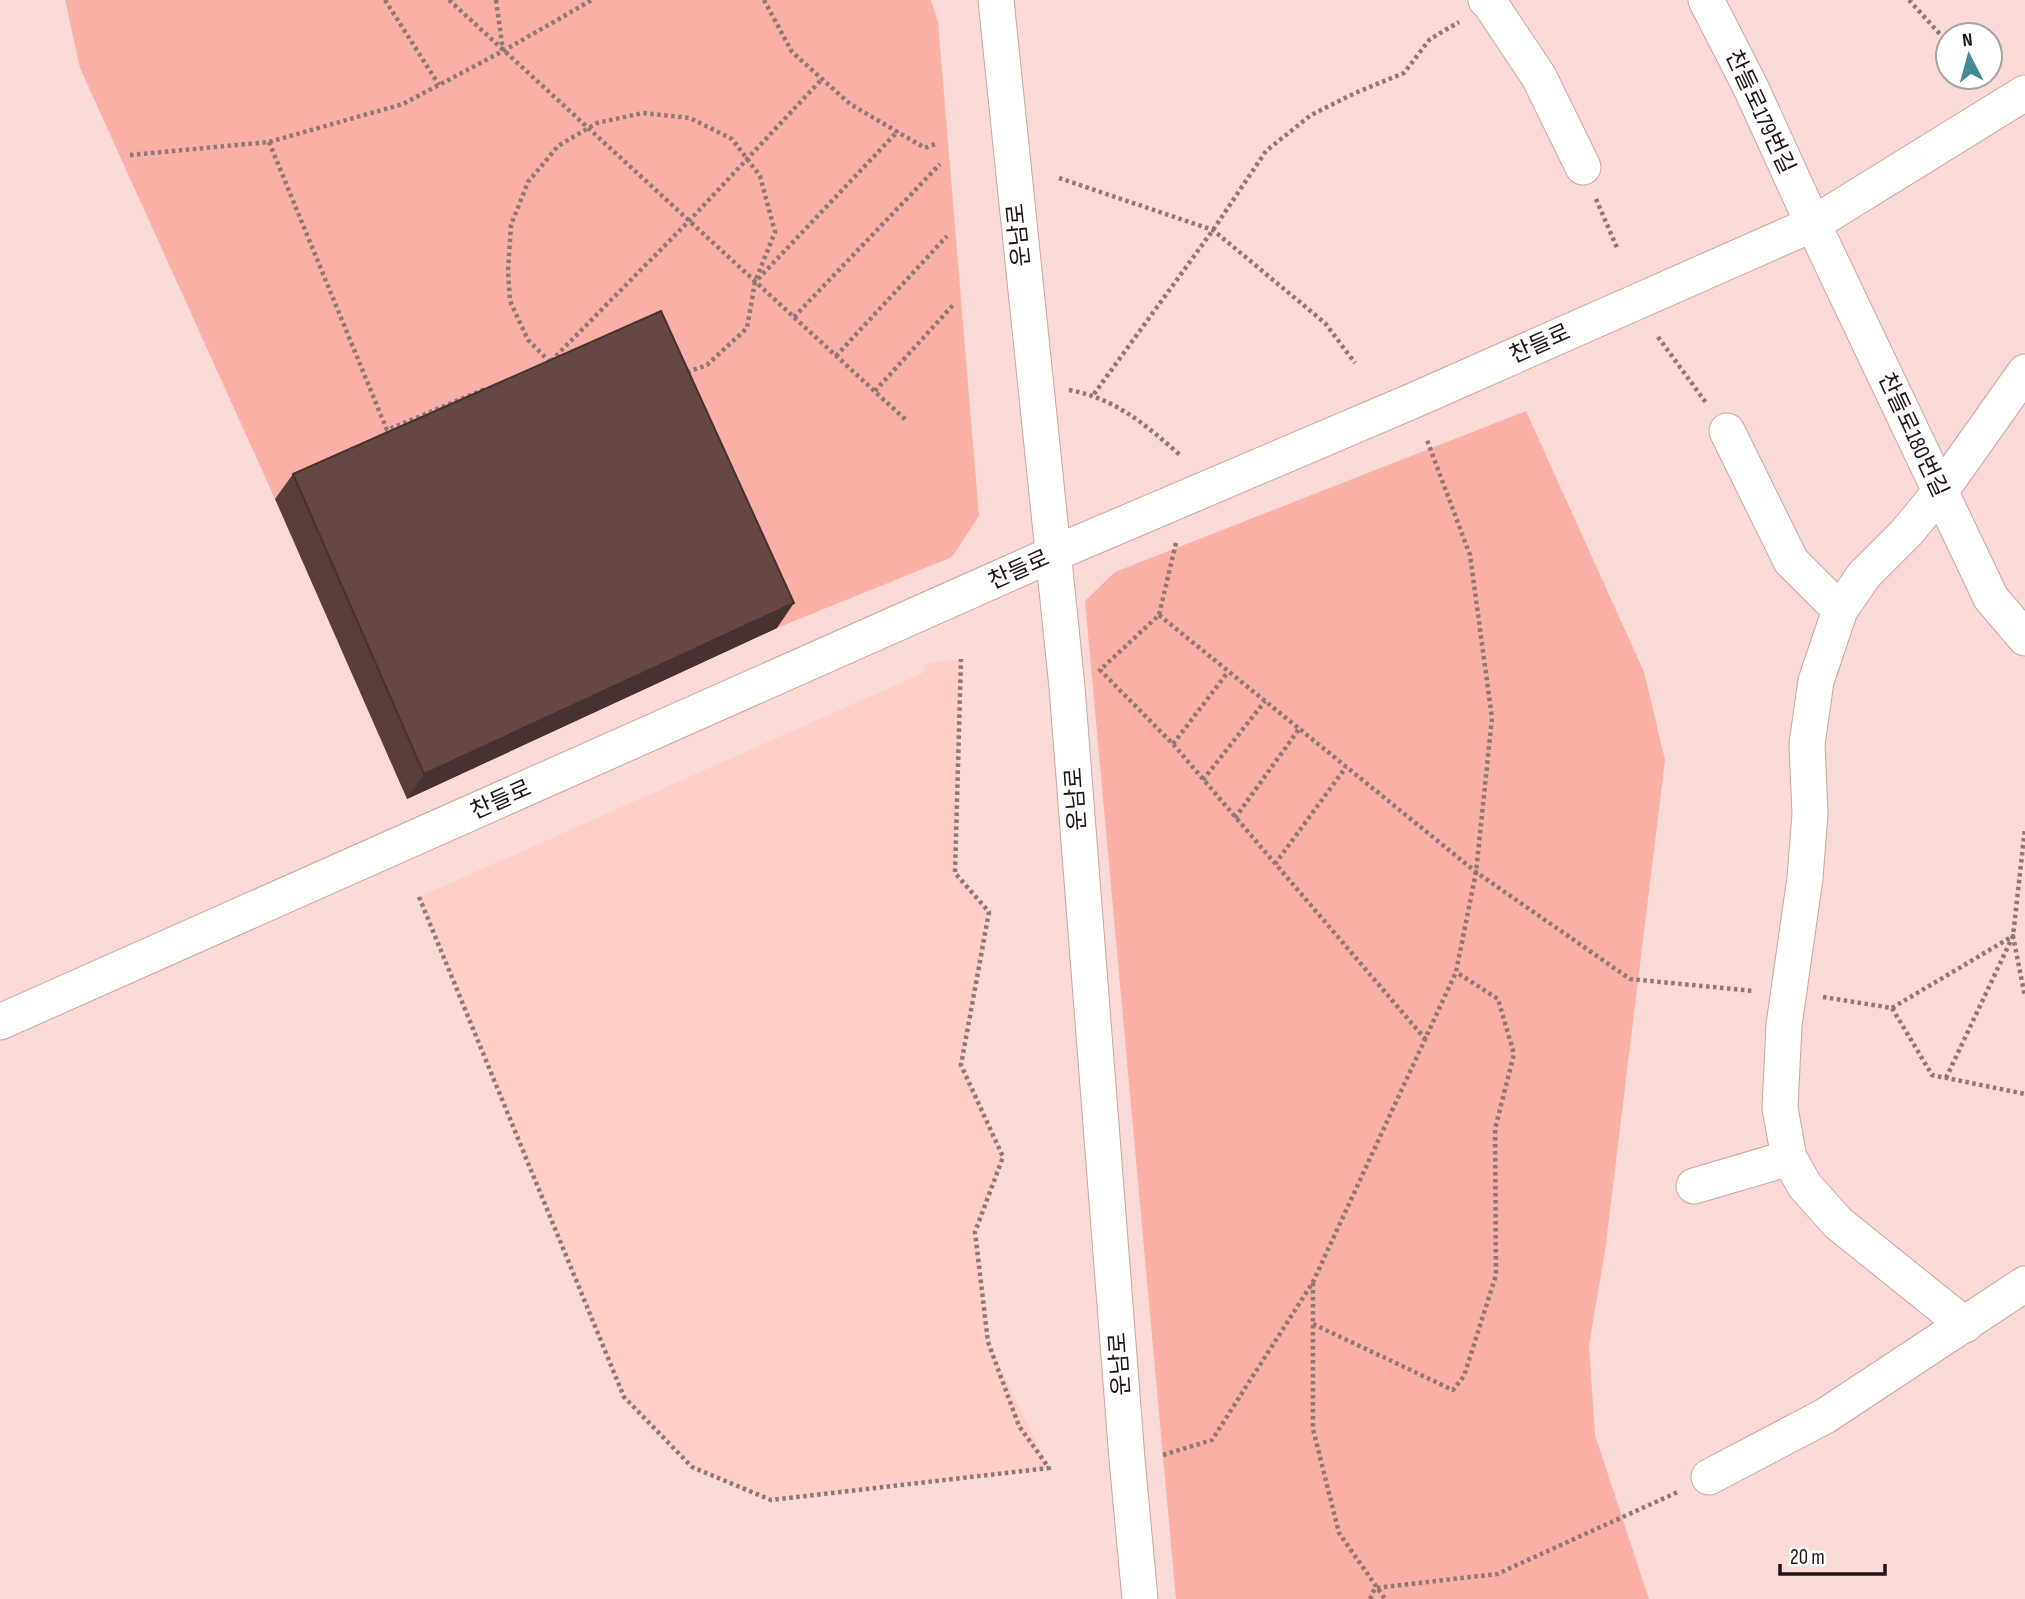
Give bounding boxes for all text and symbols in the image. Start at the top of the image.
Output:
north arrow [1934,21,2004,91]
text: N [1961,29,1974,53]
street label: 찬들로179번길 [1719,46,1801,178]
street label: 운남로 [1002,202,1036,268]
street label: 찬들로 [1505,318,1575,370]
street label: 찬들로180번길 [1872,368,1954,502]
street label: 찬들로 [984,544,1054,596]
street label: 운남로 [1060,766,1092,832]
street label: 찬들로 [466,774,536,826]
street label: 운남로 [1104,1331,1136,1397]
scale bar [1780,1532,1885,1576]
text: 20 m [1790,1545,1825,1570]

